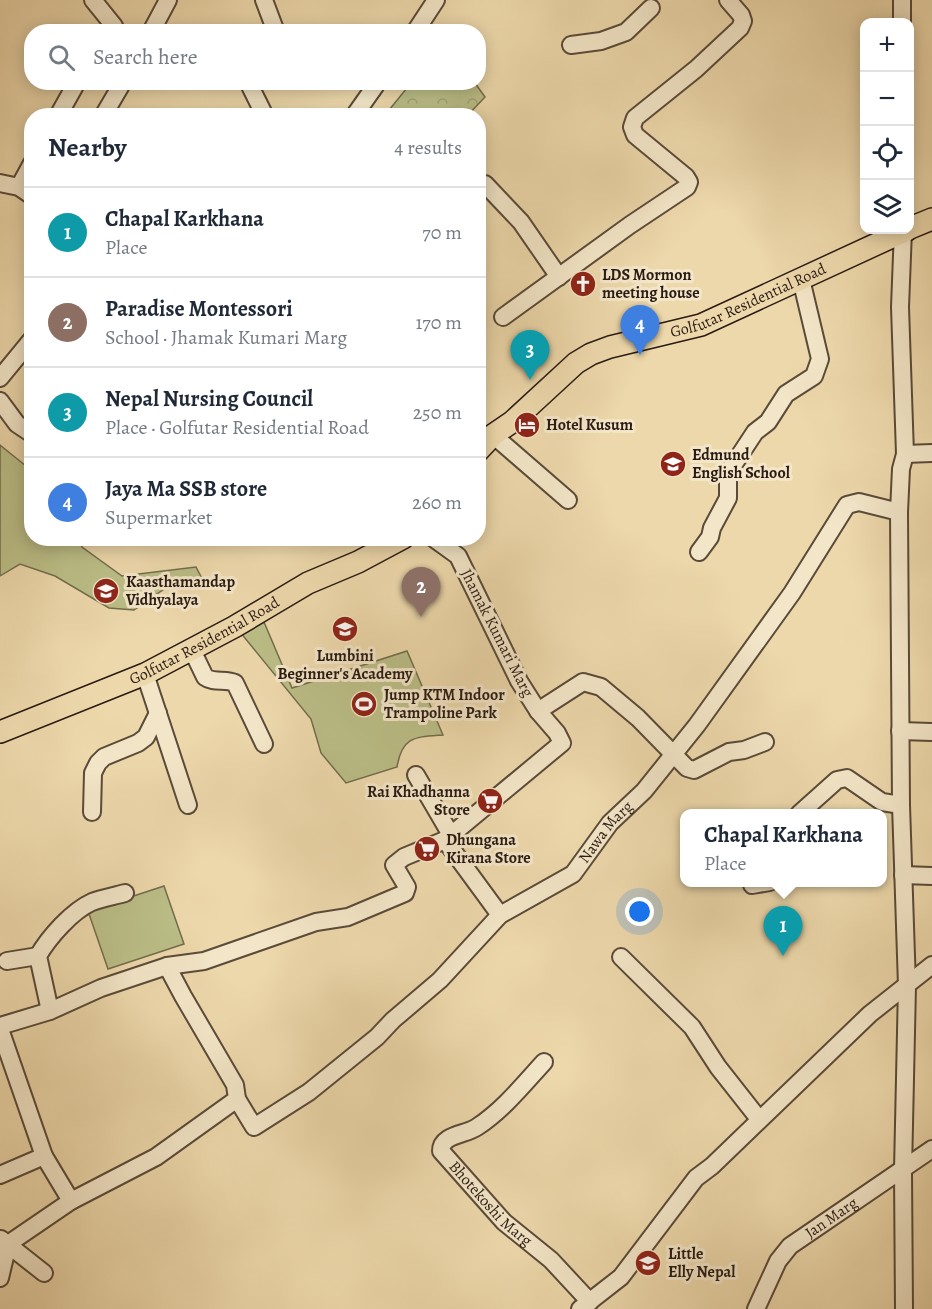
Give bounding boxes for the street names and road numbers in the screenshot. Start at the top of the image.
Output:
street label: Golfutar Residential Road [668,258,830,343]
street label: Jhamak Kumari Marg [455,565,539,701]
street label: Golfutar Residential Road [126,591,284,690]
street label: Nawa Marg [573,796,638,868]
street label: Bhotekoshi Marg [444,1156,537,1252]
street label: Jan Marg [801,1192,862,1244]

